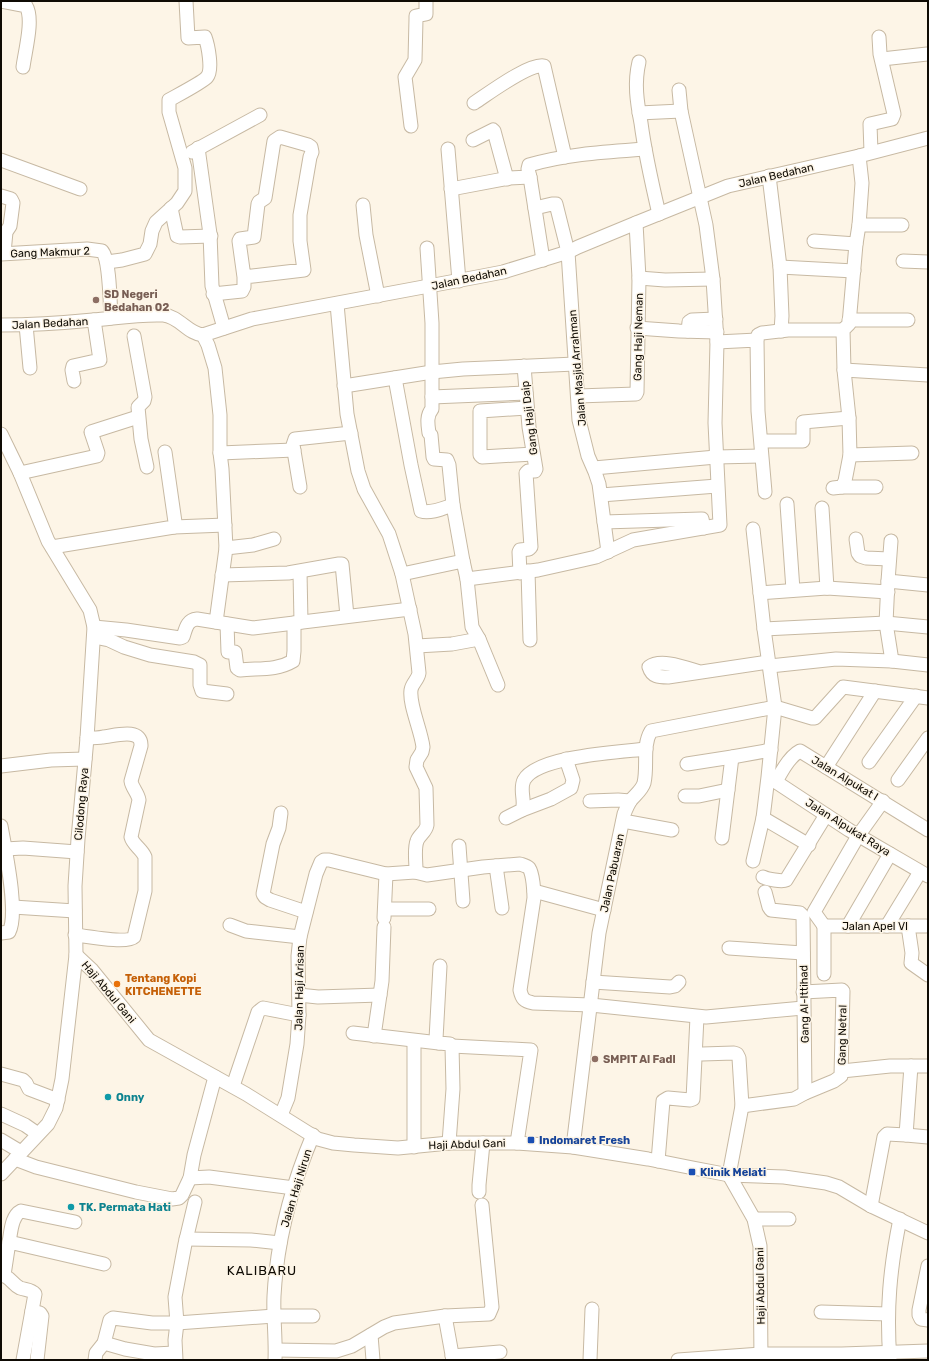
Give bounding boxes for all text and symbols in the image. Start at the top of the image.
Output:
street label: Jalan Bedahan [737,161,815,190]
street label: Gang Makmur 2 [10,245,90,260]
street label: Jalan Bedahan [430,264,508,293]
place label: SD Negeri Bedahan 02 [104,288,169,314]
street label: Gang Haji Neman [631,293,646,381]
marker: SD Negeri Bedahan 02 [91,295,101,305]
street label: Jalan Masjid Arrahman [566,309,589,427]
street label: Jalan Bedahan [11,315,89,332]
street label: Gang Haji Daip [519,380,540,456]
street label: Jalan Alpukat I [809,753,881,803]
street label: Cilodong Raya [72,767,91,841]
street label: Jalan Alpukat Raya [803,796,893,859]
street label: Jalan Pabuaran [598,833,627,914]
street label: Jalan Apel VI [842,920,908,933]
street label: Jalan Haji Arisan [292,945,307,1031]
street label: Haji Abdul Gani [79,959,138,1026]
street label: Gang Al-Ittihad [797,965,812,1043]
place label: Tentang Kopi KITCHENETTE [125,972,201,998]
marker: Tentang Kopi KITCHENETTE [112,979,122,989]
street label: Gang Netral [835,1005,850,1065]
place label: SMPIT Al Fadl [603,1053,676,1066]
marker: SMPIT Al Fadl [590,1054,600,1064]
place label: Onny [116,1091,145,1104]
marker: Onny [103,1092,113,1102]
place label: Indomaret Fresh [539,1134,630,1147]
marker: Indomaret Fresh [526,1135,536,1145]
street label: Haji Abdul Gani [428,1137,506,1152]
street label: Jalan Haji Nirun [278,1147,315,1229]
place label: Klinik Melati [700,1166,766,1179]
marker: Klinik Melati [687,1167,697,1177]
place label: TK. Permata Hati [79,1201,171,1214]
marker: TK. Permata Hati [66,1202,76,1212]
street label: Haji Abdul Gani [753,1247,768,1325]
district label: KALIBARU [227,1263,297,1278]

